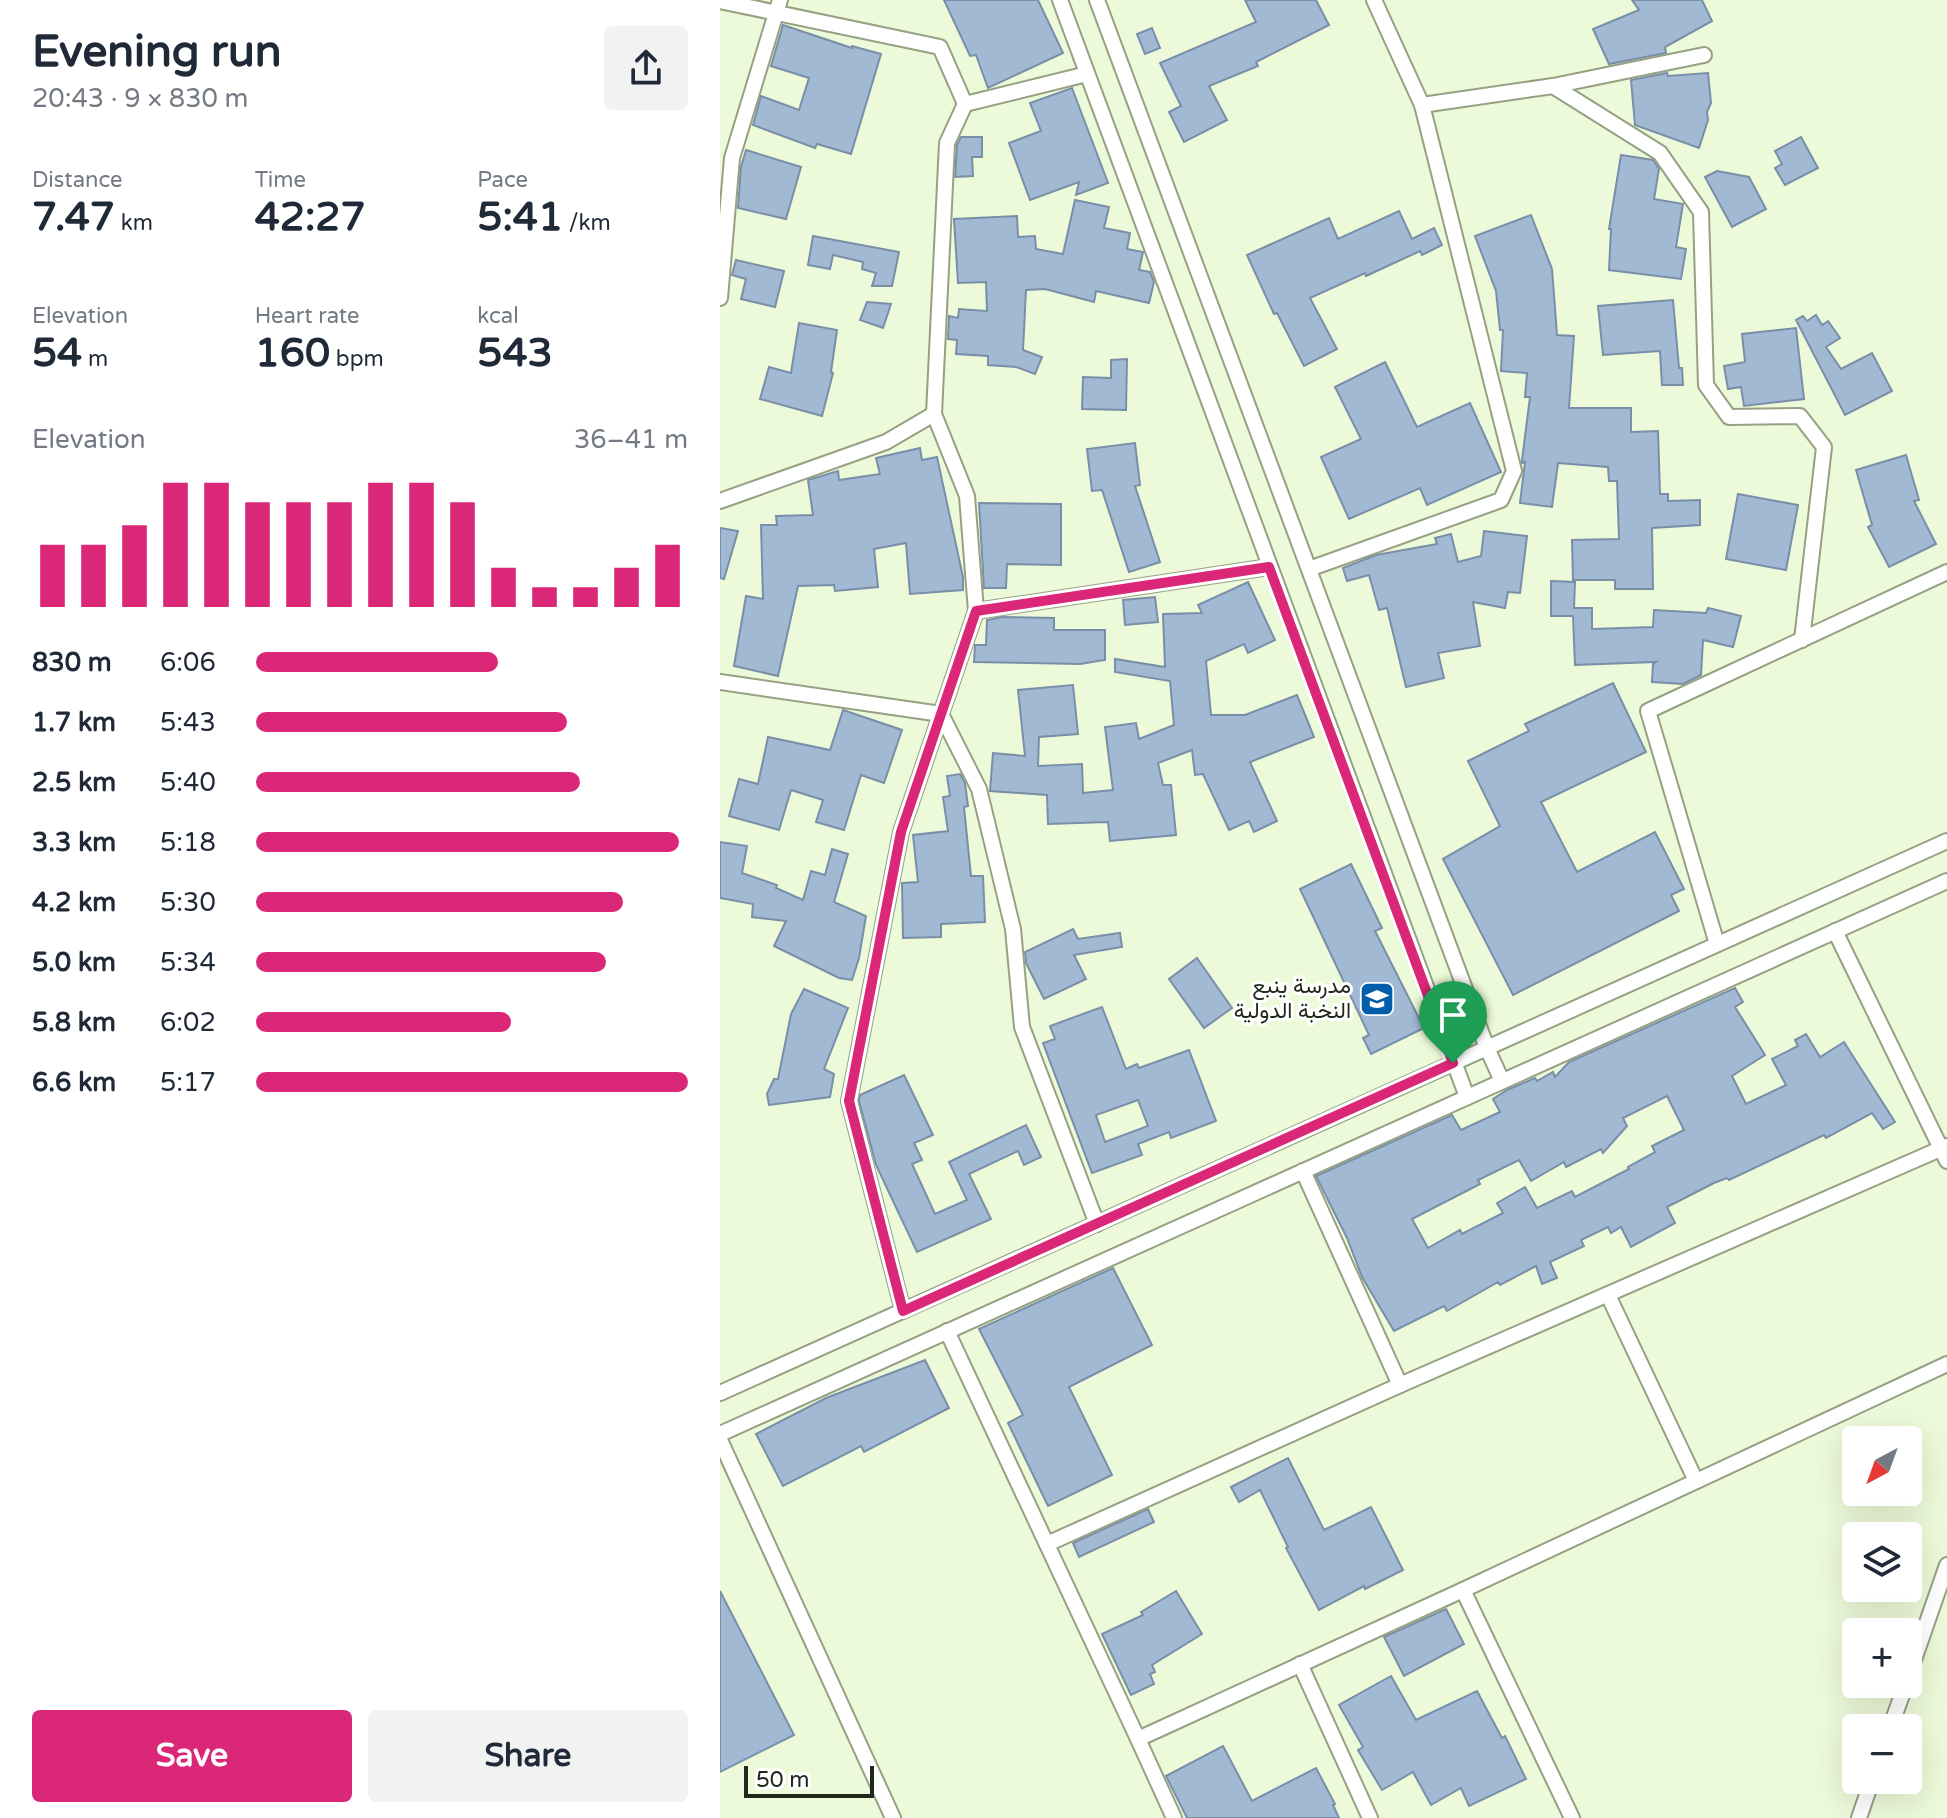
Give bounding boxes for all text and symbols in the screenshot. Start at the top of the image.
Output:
text: Evening run [32,26,281,79]
button: share [604,26,688,110]
text: 20:43 · 9 × 830 m [32,83,248,114]
text: Distance [32,167,123,193]
text: Time [255,167,306,193]
text: Pace [477,167,528,193]
text: 7.47 [32,193,115,241]
text: 42:27 [255,193,366,241]
text: 5:41 [477,193,563,241]
text: km [115,210,153,236]
text: /km [563,210,611,236]
text: Elevation [32,303,128,329]
text: Heart rate [255,303,360,329]
text: kcal [477,303,519,329]
text: 54 [32,329,82,377]
text: 160 [255,329,330,377]
text: 543 [477,329,553,377]
text: m [82,346,108,372]
text: bpm [330,346,384,372]
text: Elevation [32,424,146,455]
text: 36–41 m [574,424,688,455]
text: 830 m [32,647,112,678]
text: 6:06 [160,647,216,678]
text: 1.7 km [32,707,116,738]
text: 5:43 [160,707,216,738]
text: 2.5 km [32,767,116,798]
text: 5:40 [160,767,216,798]
text: 3.3 km [32,827,116,858]
text: 5:18 [160,827,216,858]
text: 4.2 km [32,887,116,918]
text: 5:30 [160,887,216,918]
text: 5.0 km [32,947,116,978]
text: 5:34 [160,947,216,978]
place label: مدرسة ينبع النخبة الدولية [1234,973,1351,1024]
school or university icon: مدرسة ينبع النخبة الدولية [1358,980,1396,1018]
pin [1419,981,1487,1063]
icon: arrive [1431,993,1475,1037]
text: 5.8 km [32,1007,116,1038]
text: 6:02 [160,1007,216,1038]
text: 6.6 km [32,1067,116,1098]
text: 5:17 [160,1067,216,1098]
north arrow [1842,1426,1922,1506]
map controls [1842,1426,1922,1794]
button: layers [1842,1522,1922,1602]
button: + [1842,1618,1922,1698]
button: Save [32,1710,352,1802]
button: Share [368,1710,688,1802]
button: − [1842,1714,1922,1794]
scale bar [744,1762,874,1798]
text: 50 m [756,1767,810,1793]

